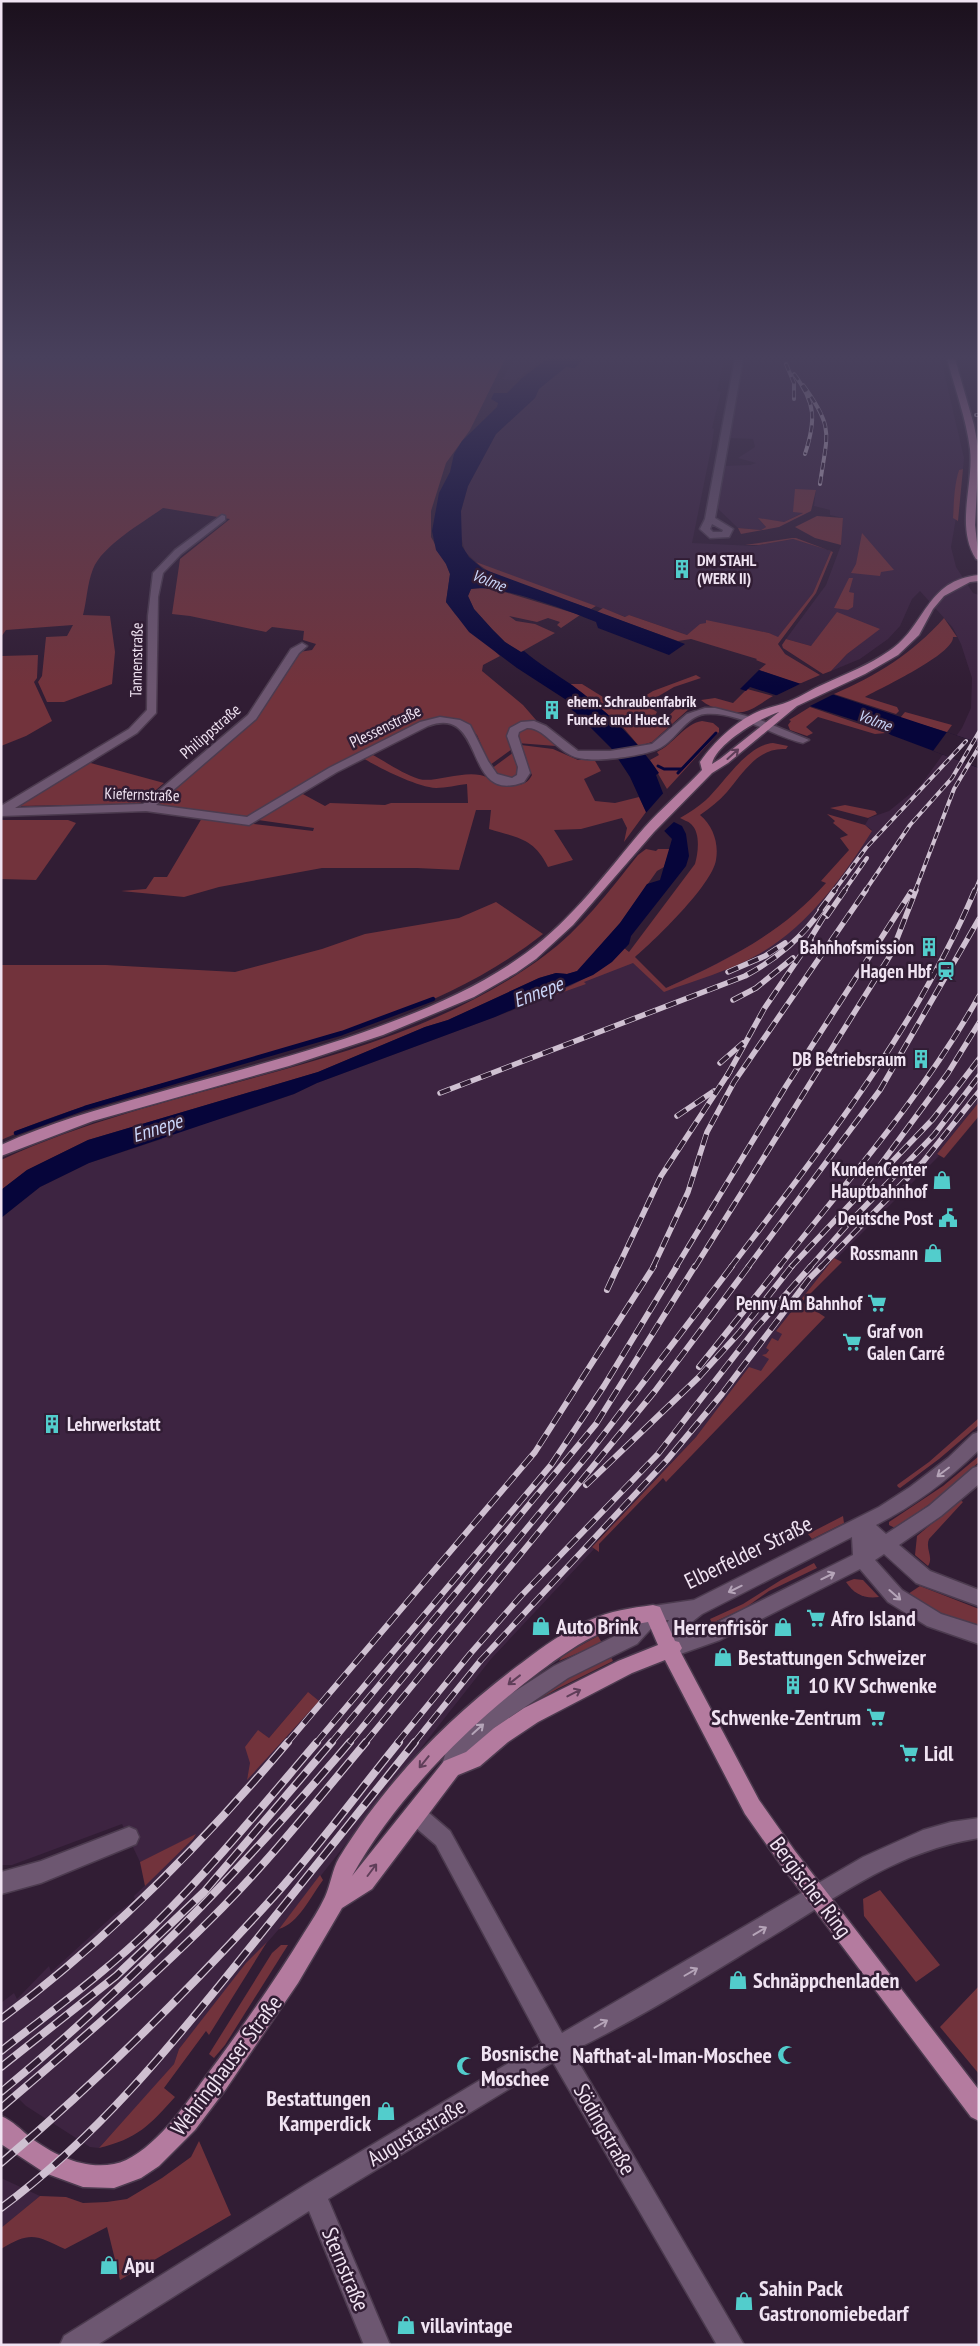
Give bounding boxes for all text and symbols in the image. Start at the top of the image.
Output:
place label: DM STAHL (WERK II) [697,550,757,588]
building icon: DM STAHL (WERK II) [671,558,693,580]
water label: Volme [469,565,510,596]
street label: Tannenstraße [125,622,147,698]
place label: ehem. Schraubenfabrik Funcke und Hueck [567,691,697,729]
street label: Philippstraße [176,699,244,763]
building icon: ehem. Schraubenfabrik Funcke und Hueck [541,699,563,721]
street label: Plessenstraße [346,700,424,752]
water label: Volme [855,705,896,736]
one-way arrow [727,748,740,760]
street label: Kiefernstraße [104,783,180,805]
place label: Bahnhofsmission [800,935,914,959]
building icon: Bahnhofsmission [918,936,940,958]
place label: Hagen Hbf [861,959,932,983]
station icon: Hagen Hbf [935,960,957,982]
water label: Ennepe [509,970,568,1013]
place label: DB Betriebsraum [792,1047,906,1071]
building icon: DB Betriebsraum [910,1048,932,1070]
water label: Ennepe [129,1107,187,1148]
place label: KundenCenter Hauptbahnhof [831,1157,928,1203]
shop icon: KundenCenter Hauptbahnhof [931,1169,953,1191]
place label: Deutsche Post [838,1206,933,1230]
public building icon: Deutsche Post [937,1207,959,1229]
place label: Rossmann [850,1241,918,1265]
shop icon: Rossmann [922,1242,944,1264]
place label: Penny Am Bahnhof [736,1291,863,1315]
supermarket icon: Penny Am Bahnhof [866,1292,888,1314]
place label: Graf von Galen Carré [867,1319,945,1365]
supermarket icon: Graf von Galen Carré [841,1331,863,1353]
place label: Lehrwerkstatt [67,1412,161,1436]
building icon: Lehrwerkstatt [41,1413,63,1435]
one-way arrow [937,1466,950,1477]
street label: Elberfelder Straße [680,1509,816,1595]
one-way arrow [821,1571,836,1581]
one-way arrow [728,1585,743,1594]
one-way arrow [889,1589,902,1600]
place label: Afro Island [830,1604,916,1632]
supermarket icon: Afro Island [805,1607,827,1629]
place label: Auto Brink [555,1612,640,1640]
place label: Herrenfrisör [673,1613,769,1641]
shop icon: Auto Brink [530,1615,552,1637]
shop icon: Herrenfrisör [772,1616,794,1638]
place label: Bestattungen Schweizer [738,1643,927,1671]
shop icon: Bestattungen Schweizer [712,1646,734,1668]
place label: 10 KV Schwenke [808,1671,937,1699]
one-way arrow [508,1674,521,1685]
building icon: 10 KV Schwenke [782,1674,804,1696]
one-way arrow [566,1688,581,1697]
place label: Schwenke-Zentrum [711,1703,861,1731]
supermarket icon: Schwenke-Zentrum [865,1706,887,1728]
one-way arrow [471,1724,484,1735]
place label: Lidl [924,1739,954,1767]
supermarket icon: Lidl [898,1742,920,1764]
one-way arrow [419,1755,430,1768]
street label: Bergischer Ring [764,1831,858,1943]
one-way arrow [367,1864,378,1877]
one-way arrow [753,1925,767,1935]
one-way arrow [683,1966,697,1976]
place label: Schnäppchenladen [753,1966,899,1994]
shop icon: Schnäppchenladen [727,1969,749,1991]
street label: Wehringhauser Straße [164,1989,288,2141]
one-way arrow [593,2019,607,2029]
place label: Bosnische Moschee [481,2039,559,2092]
place label: Nafthat-al-Iman-Moschee [572,2041,772,2069]
mosque icon: Nafthat-al-Iman-Moschee [776,2044,798,2066]
mosque icon: Bosnische Moschee [455,2055,477,2077]
street label: Södingstraße [568,2078,642,2180]
place label: Bestattungen Kamperdick [266,2084,372,2137]
street label: Augustastraße [362,2092,470,2172]
shop icon: Bestattungen Kamperdick [375,2100,397,2122]
street label: Sternstraße [316,2223,376,2315]
place label: Apu [123,2251,155,2279]
shop icon: Apu [98,2254,120,2276]
place label: Sahin Pack Gastronomiebedarf [759,2274,910,2327]
shop icon: Sahin Pack Gastronomiebedarf [733,2290,755,2312]
place label: villavintage [420,2311,513,2339]
shop icon: villavintage [395,2314,417,2336]

